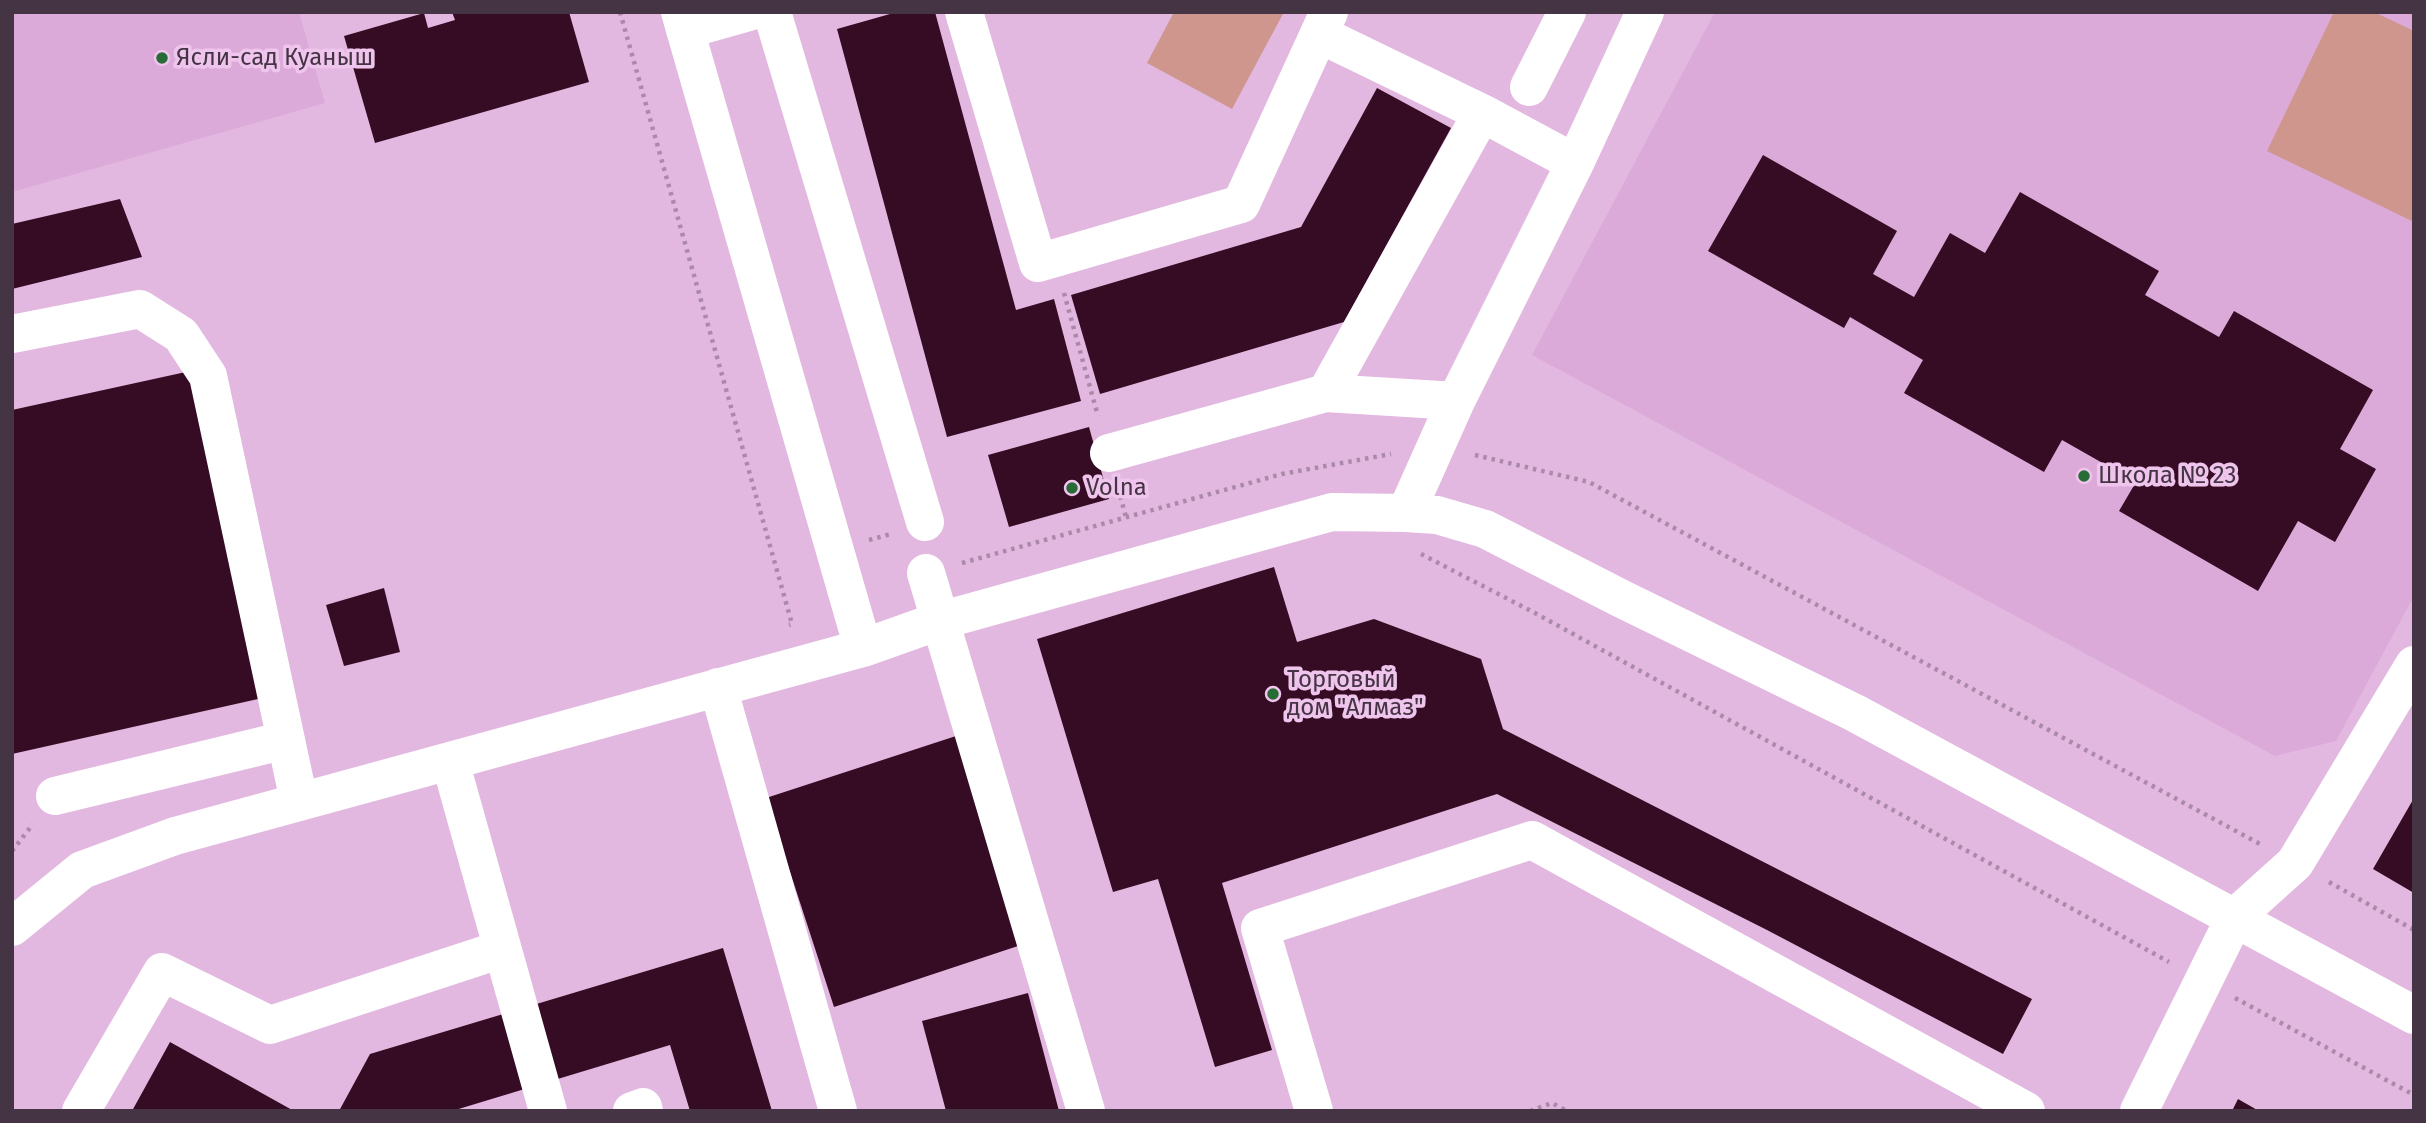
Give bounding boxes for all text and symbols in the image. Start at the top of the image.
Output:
place label: Ясли-сад Куаныш [176,44,373,72]
marker: Ясли-сад Куаныш [154,50,170,66]
place label: Школа № 23 [2098,462,2236,490]
marker: Школа № 23 [2076,468,2092,484]
place label: Volna [1086,474,1147,502]
marker: Volna [1064,480,1080,496]
place label: Торговый дом "Алмаз" [1287,666,1424,722]
marker: Торговый дом "Алмаз" [1265,686,1281,702]

